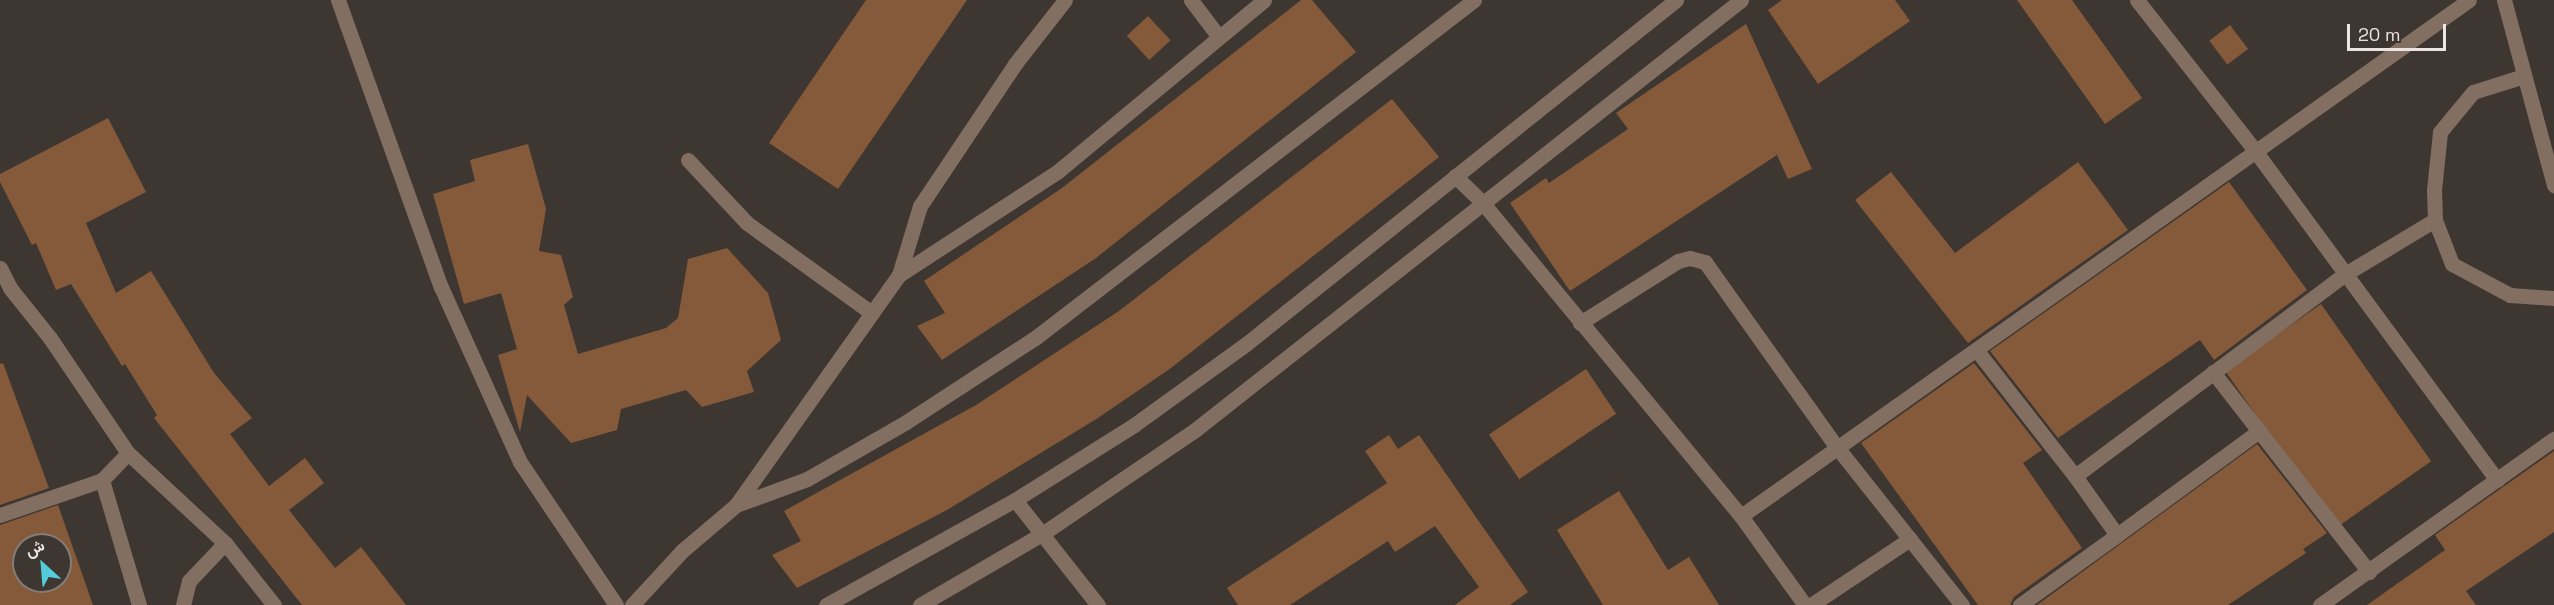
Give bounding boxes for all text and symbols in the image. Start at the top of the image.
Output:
scale bar [2350,12,2449,50]
text: 20 m [2358,23,2401,46]
north arrow [12,533,72,593]
text: ش [22,535,48,562]

